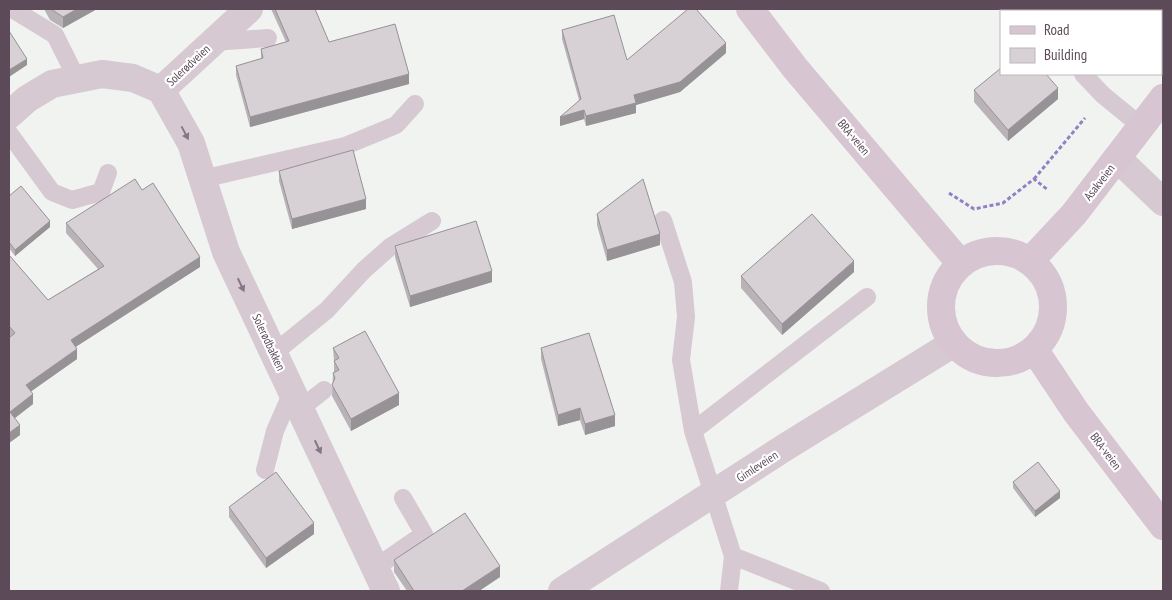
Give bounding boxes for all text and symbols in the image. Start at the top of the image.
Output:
legend [1000,10,1162,75]
text: Road [1044,20,1070,39]
street label: Solerødveien [163,41,213,89]
text: Building [1044,45,1087,64]
street label: BRA-veien [835,116,873,158]
one-way arrow [181,125,189,140]
street label: Asakveien [1080,161,1118,203]
one-way arrow [237,277,245,292]
street label: Solerødbakken [249,311,289,373]
street label: BRA-veien [1087,430,1125,472]
one-way arrow [314,440,322,454]
street label: Gimleveien [733,447,781,485]

